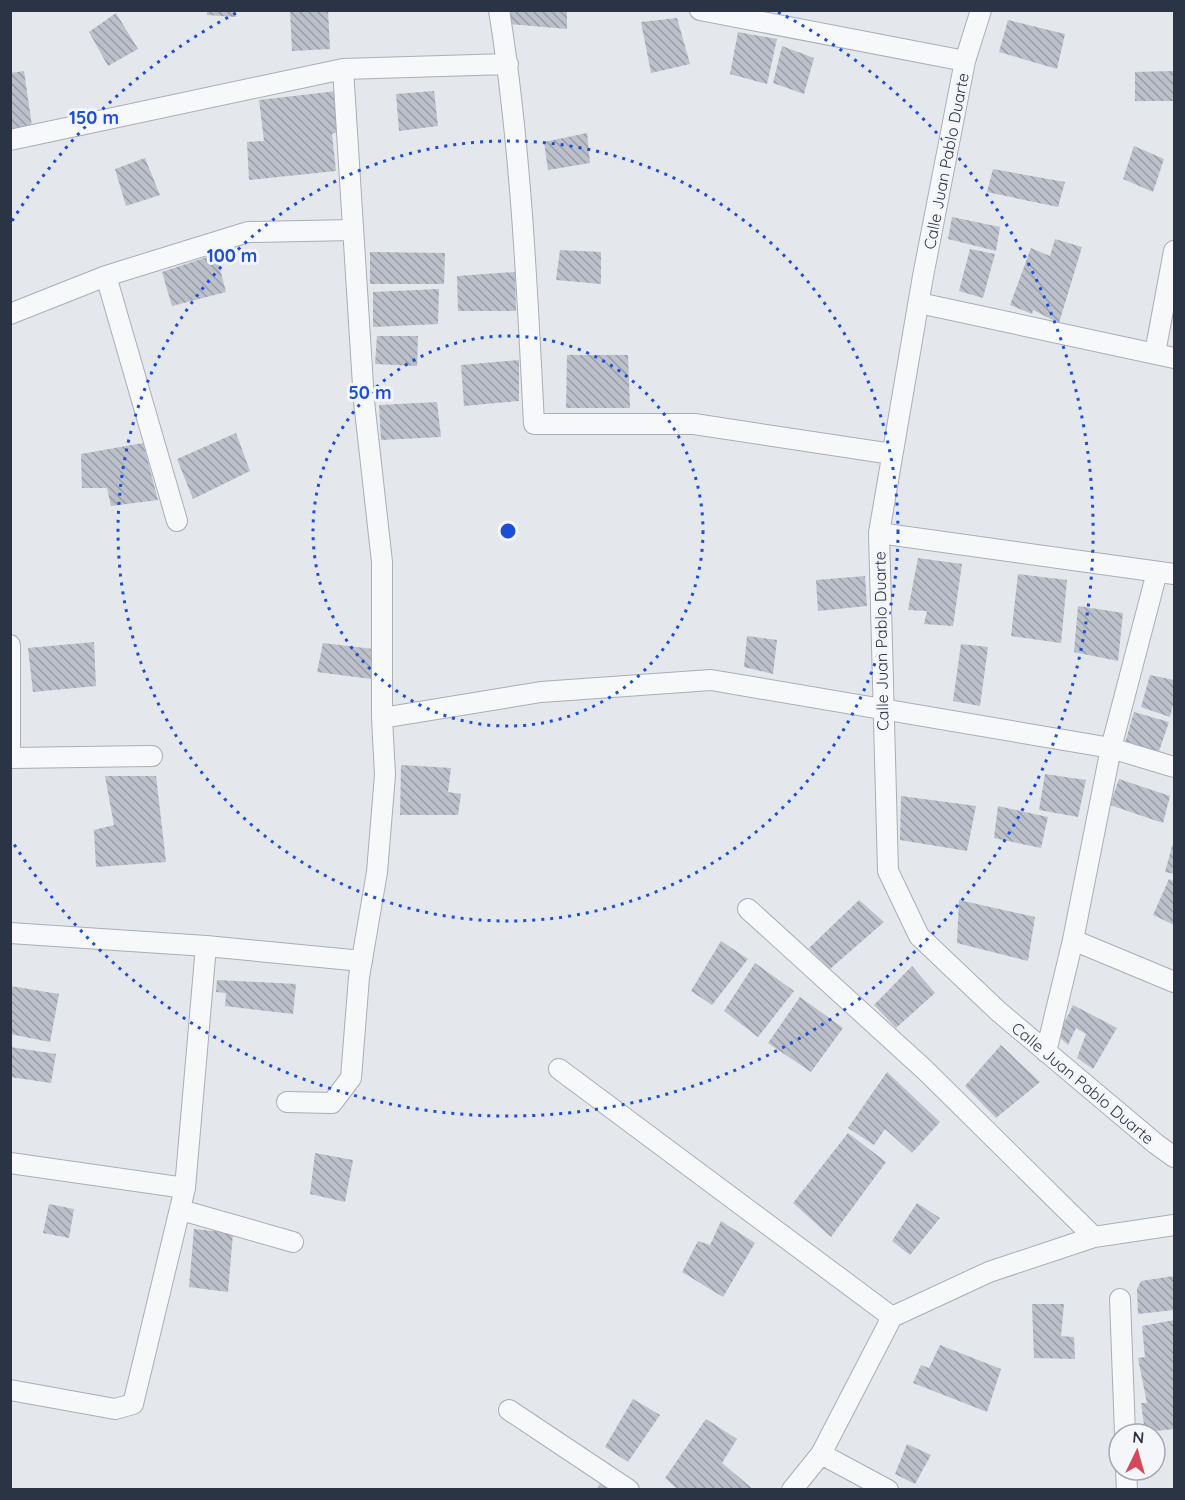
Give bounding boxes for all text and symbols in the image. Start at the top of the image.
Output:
street label: Calle Juan Pablo Duarte [919,71,973,251]
text: 150 m [69,106,119,129]
text: 100 m [207,244,257,267]
text: 50 m [348,381,392,404]
centre of rings [498,521,518,541]
street label: Calle Juan Pablo Duarte [869,551,893,731]
street label: Calle Juan Pablo Duarte [1008,1018,1158,1148]
north arrow [1107,1422,1167,1482]
text: N [1132,1427,1145,1448]

